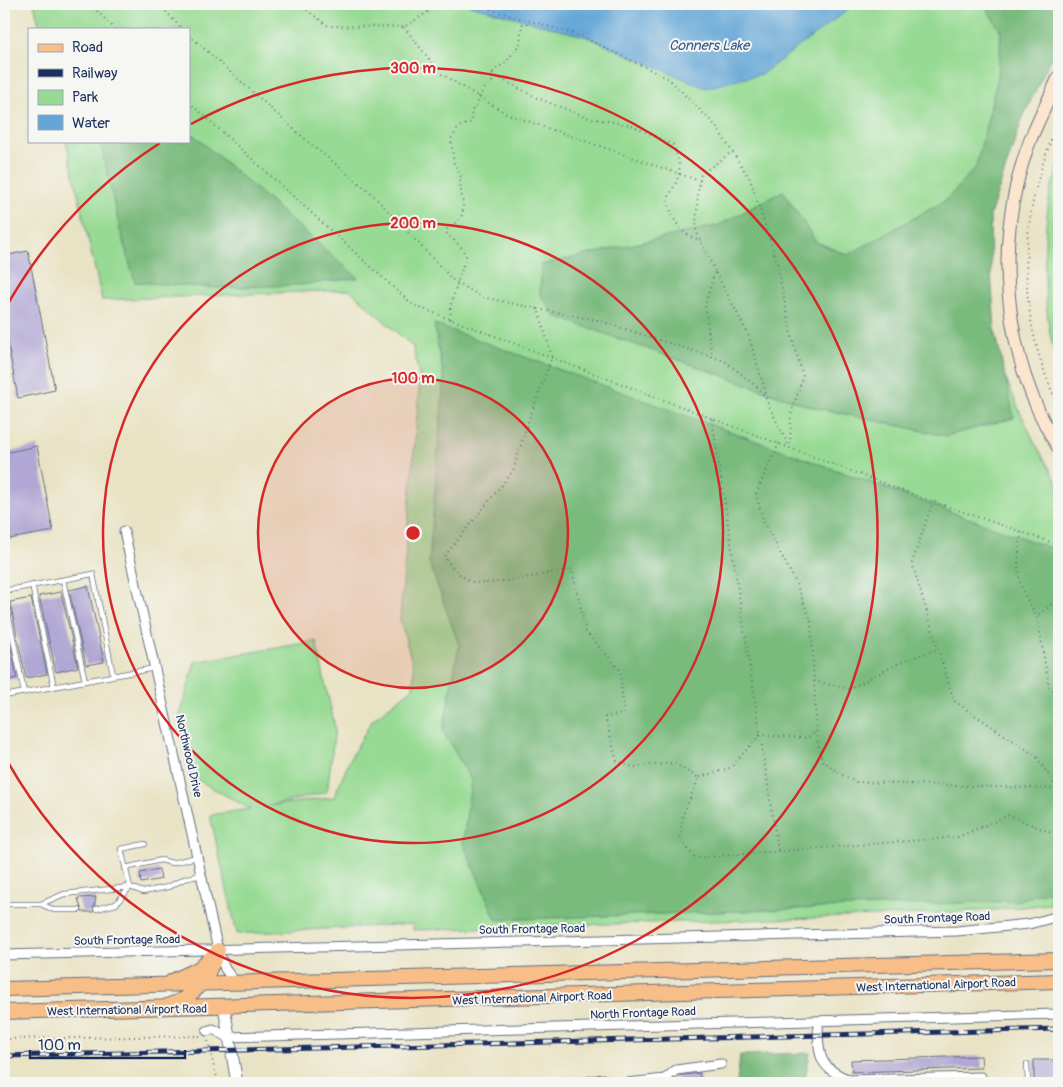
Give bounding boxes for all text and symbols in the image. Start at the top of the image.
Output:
legend [28,28,190,142]
water label: Conners Lake [669,37,751,54]
text: Road [72,38,103,57]
text: 300 m [390,59,436,78]
text: Railway [72,64,118,83]
text: Park [72,88,99,107]
text: Water [72,114,111,133]
text: 200 m [390,214,436,233]
text: 100 m [392,369,434,388]
centre of rings [404,524,422,542]
street label: Northwood Drive [172,713,205,799]
street label: South Frontage Road [883,909,991,928]
street label: South Frontage Road [479,921,586,938]
street label: South Frontage Road [74,932,181,949]
street label: West International Airport Road [856,975,1016,996]
street label: West International Airport Road [452,988,612,1009]
street label: West International Airport Road [47,1002,207,1019]
street label: North Frontage Road [590,1004,696,1023]
scale bar [30,1027,185,1059]
text: 100 m [38,1036,81,1055]

